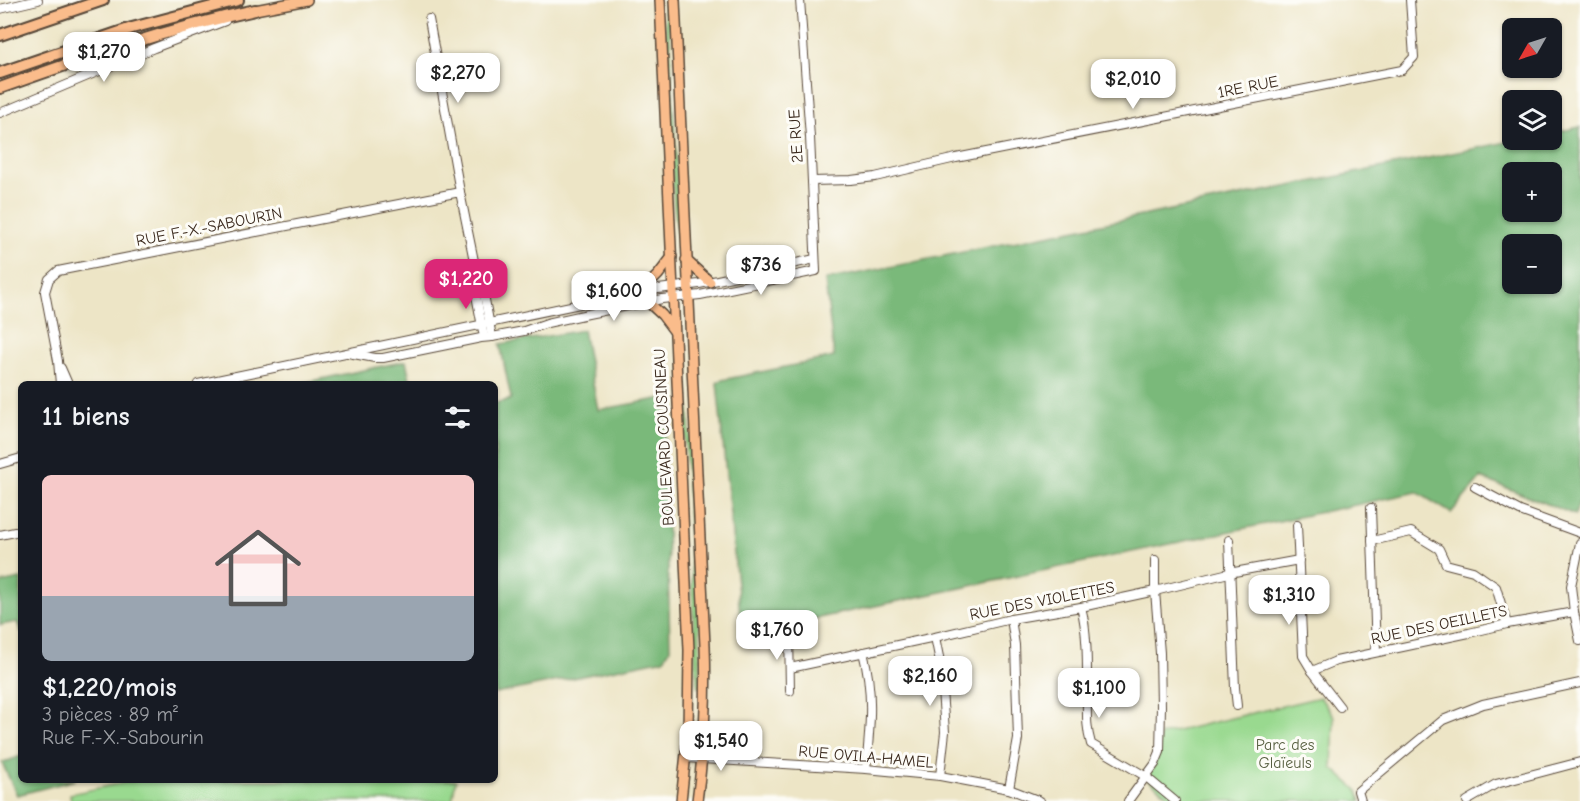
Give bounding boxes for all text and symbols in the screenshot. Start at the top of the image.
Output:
north arrow [1502,18,1562,78]
map controls [1502,18,1562,294]
pin: $1,270 [55,32,153,83]
text: $1,270 [77,40,131,63]
pin: $2,270 [409,53,507,104]
pin: $2,010 [1084,59,1182,110]
text: $2,270 [430,61,486,84]
text: $2,010 [1105,67,1161,90]
street label: 1RE RUE [1216,72,1280,102]
button: layers [1502,90,1562,150]
street label: 2E RUE [785,108,807,163]
button: + [1502,162,1562,222]
street label: RUE F.-X.-SABOURIN [134,204,284,250]
button: − [1502,234,1562,294]
pin: $736 [725,245,797,296]
text: $736 [740,253,782,276]
pin: $1,220 [417,259,515,310]
text: $1,220 [438,267,494,290]
pin: $1,600 [565,271,663,322]
text: $1,600 [585,279,643,302]
street label: BOULEVARD COUSINEAU [650,348,678,526]
icon: filters [441,401,474,434]
text: 11 biens [42,402,130,432]
icon: home [204,514,312,622]
pin: $1,310 [1240,575,1338,626]
street label: RUE DES VIOLETTES [968,578,1116,624]
text: $1,310 [1263,583,1315,606]
street label: RUE DES OEILLETS [1369,602,1509,648]
pin: $1,760 [728,610,826,661]
text: $1,760 [750,618,804,641]
pin: $2,160 [881,656,979,707]
text: $2,160 [902,664,958,687]
pin: $1,100 [1050,668,1148,719]
text: $1,220/mois [42,673,177,703]
text: $1,100 [1072,676,1126,699]
text: 3 pièces · 89 m² [42,703,178,726]
pin: $1,540 [672,721,770,772]
text: Rue F.-X.-Sabourin [42,726,204,749]
text: $1,540 [693,729,749,752]
park label: Parc des Glaïeuls [1256,736,1315,772]
street label: RUE OVILA-HAMEL [798,742,934,772]

